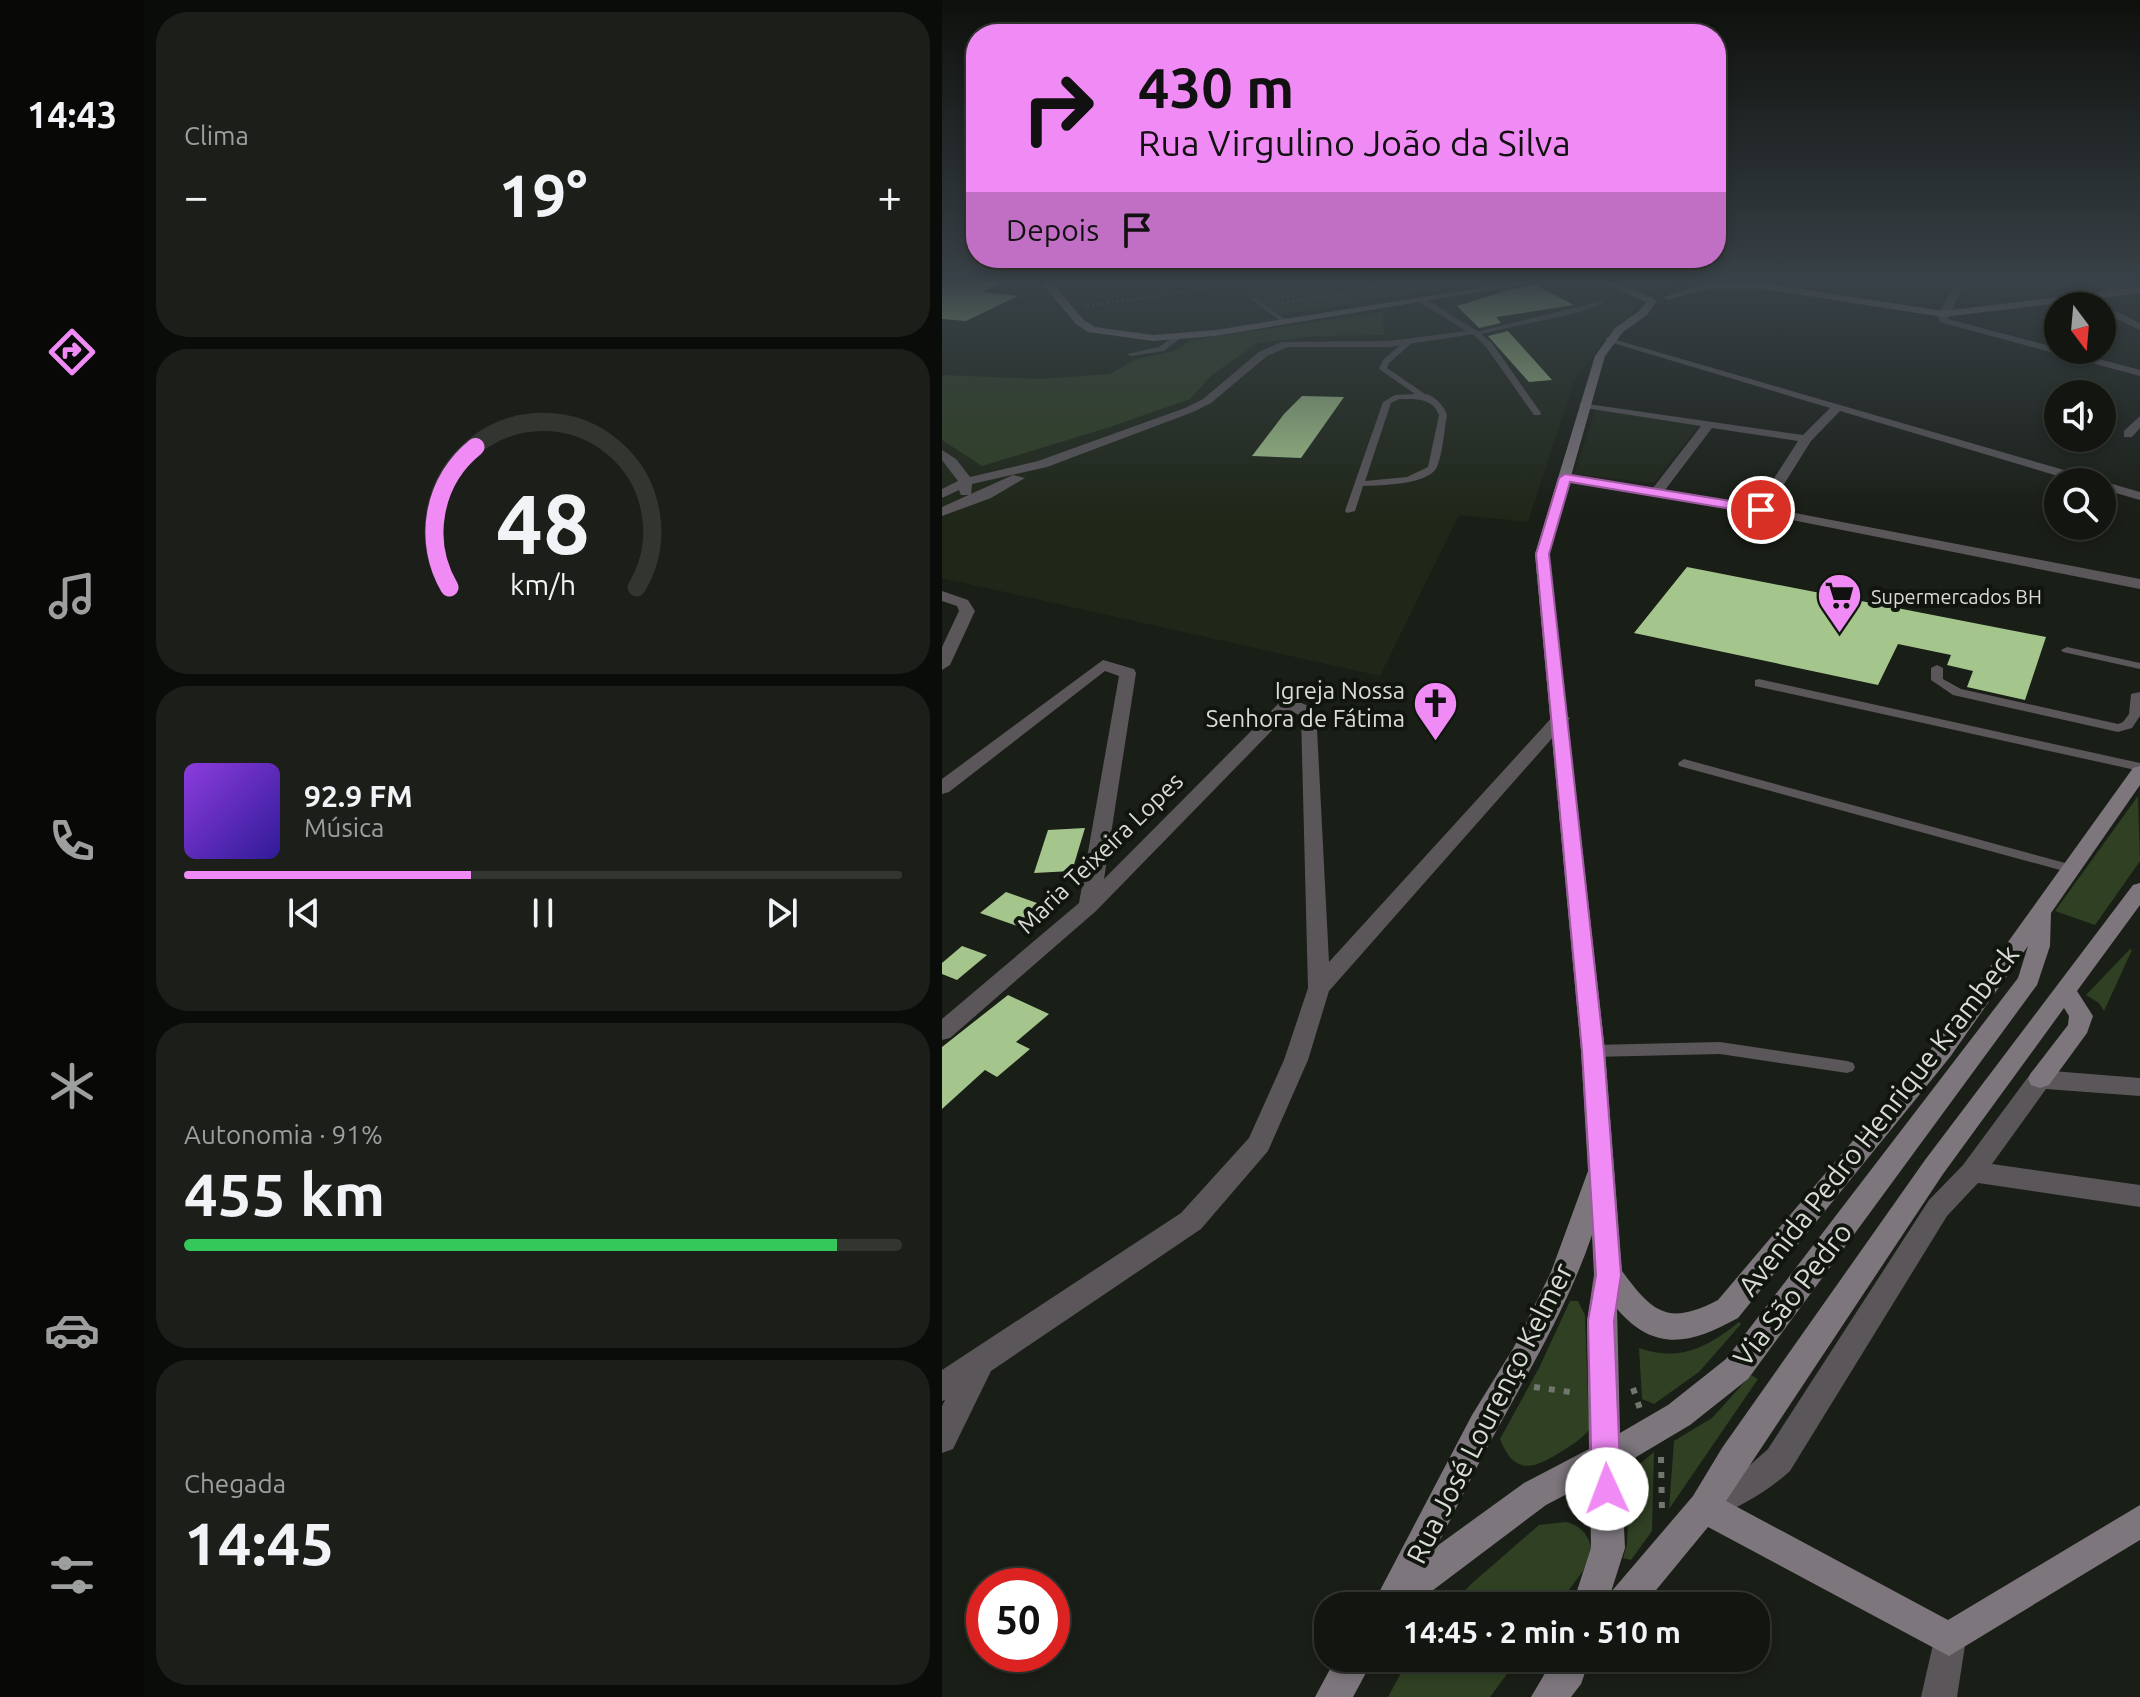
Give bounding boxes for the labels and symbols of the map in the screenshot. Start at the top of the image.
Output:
north arrow [2044,292,2116,364]
pin [1727,476,1795,544]
supermarket icon: Supermercados BH [1816,572,1864,635]
place label: Supermercados BH [1871,585,2042,608]
place label: Igreja Nossa Senhora de Fátima [1206,677,1405,732]
church icon: Igreja Nossa Senhora de Fátima [1412,680,1460,743]
street label: Maria Teixeira Lopes [1012,767,1188,939]
street label: Avenida Pedro Henrique Krambeck [1732,939,2024,1301]
street label: Via São Pedro [1726,1216,1858,1372]
street label: Rua José Lourenço Kelmer [1400,1257,1578,1568]
position arrow [1565,1447,1649,1531]
speed limit sign: 50 [966,1568,1070,1672]

